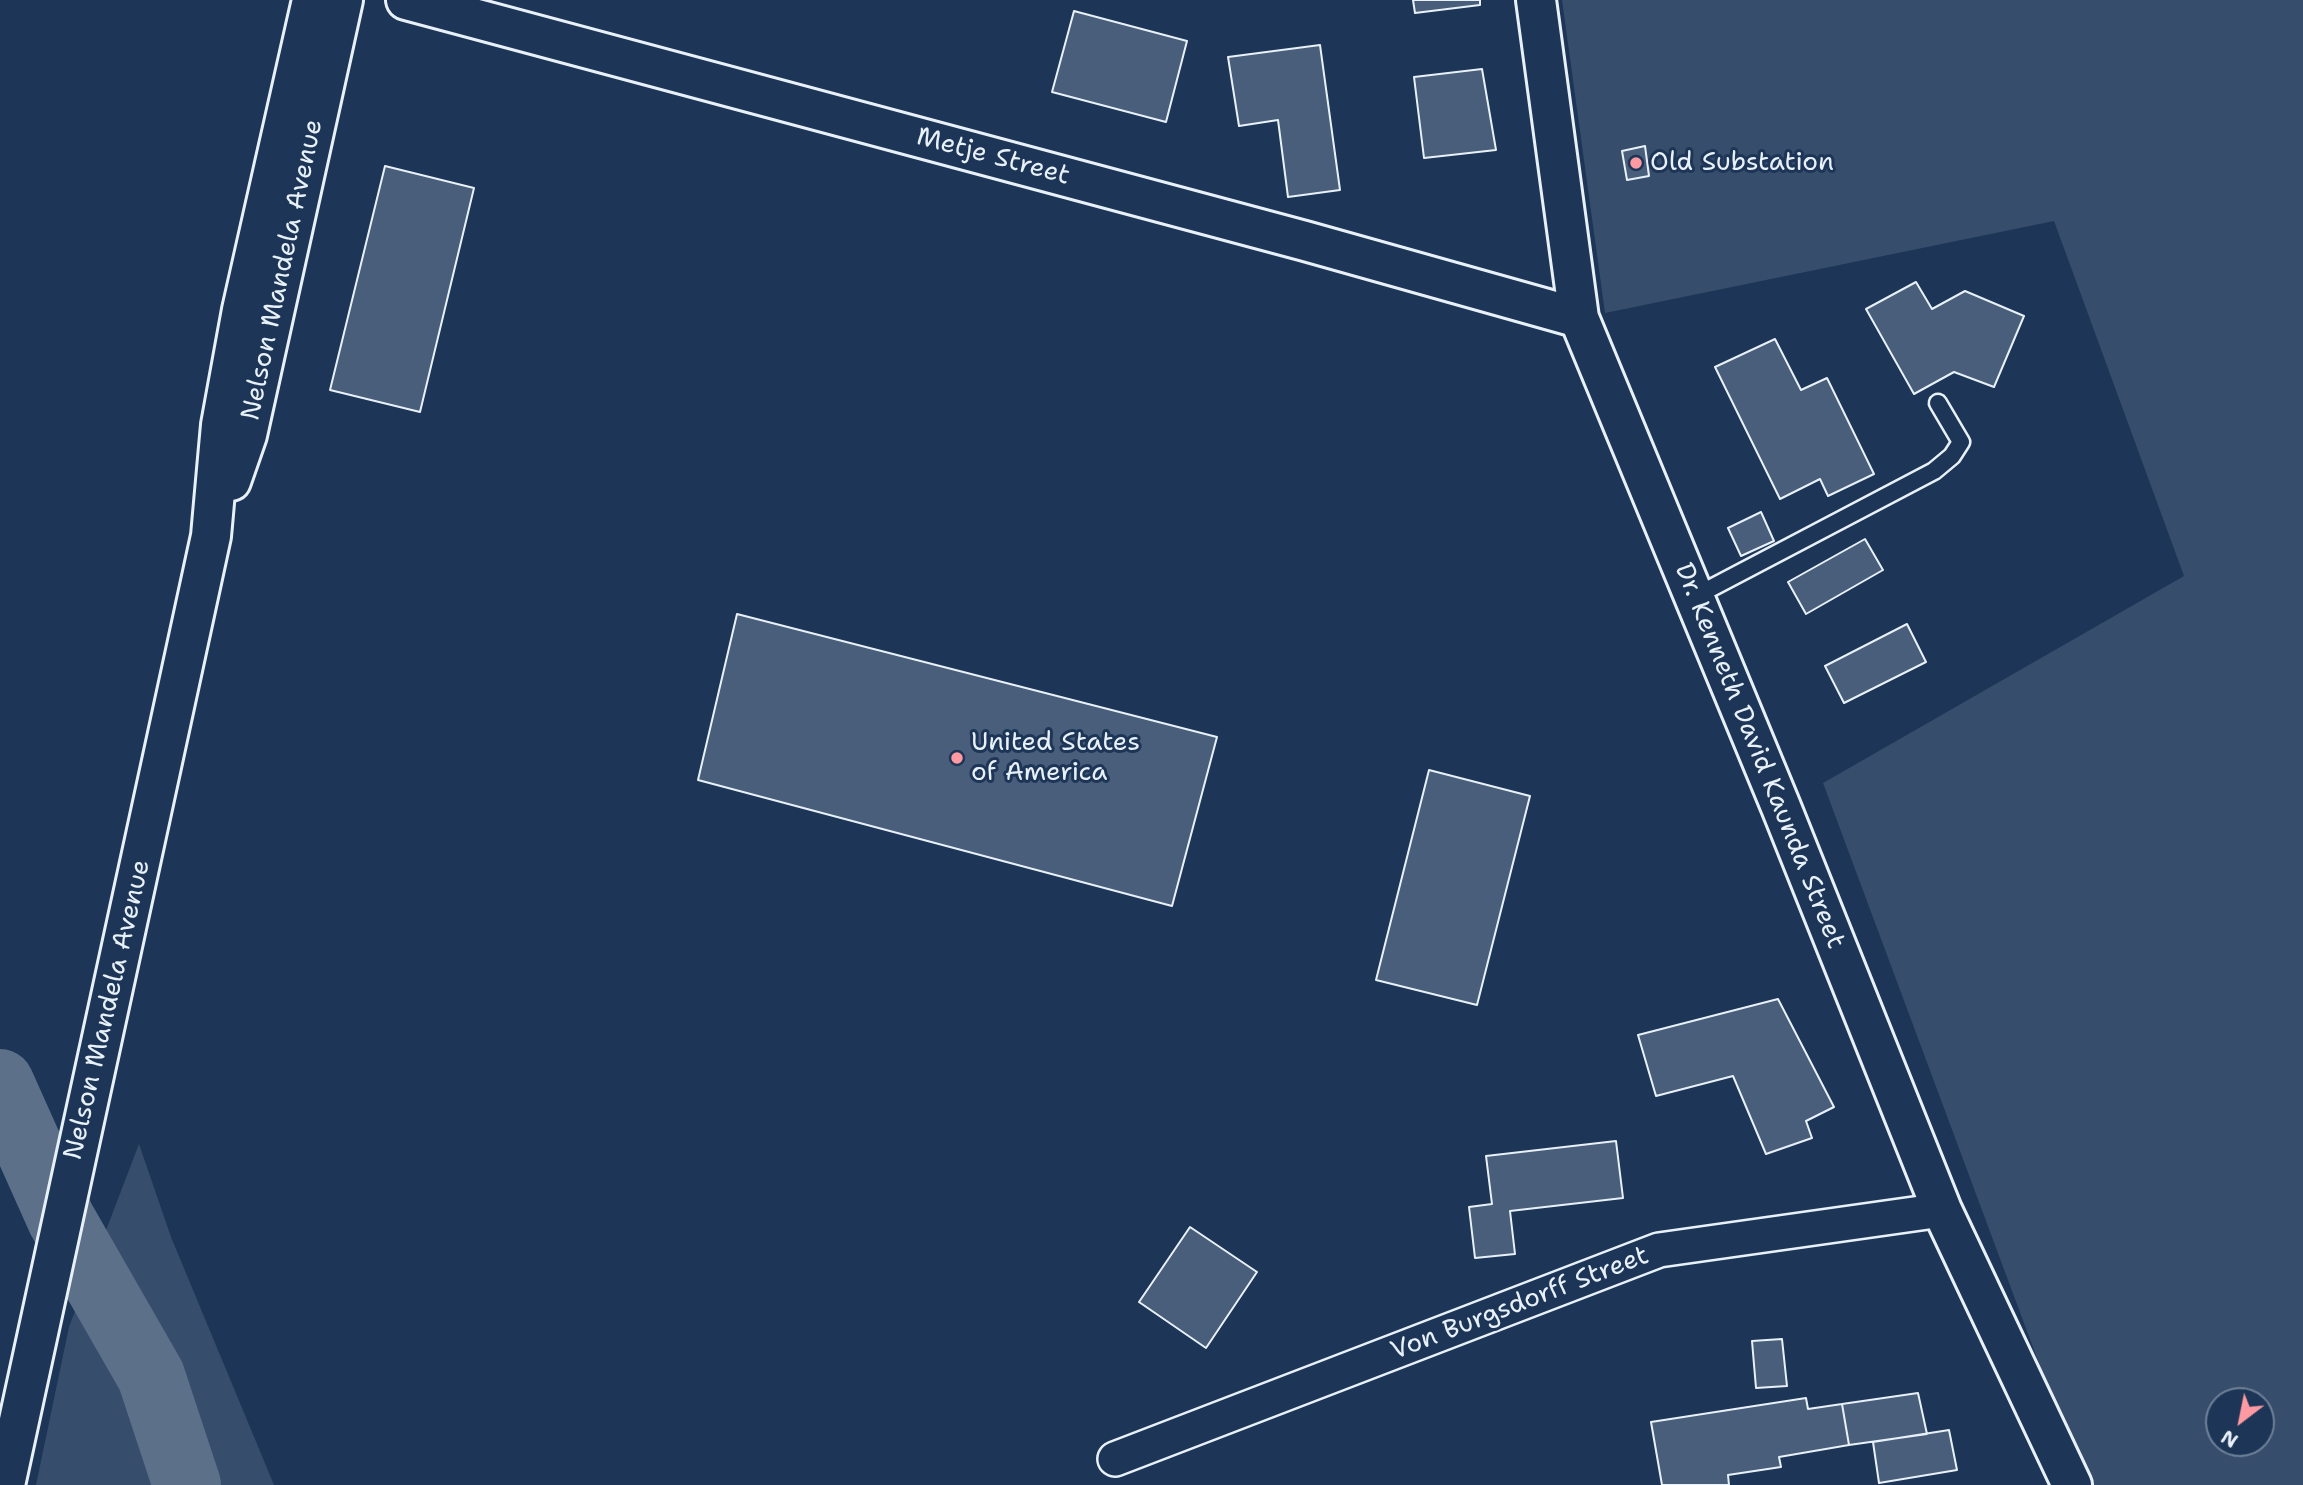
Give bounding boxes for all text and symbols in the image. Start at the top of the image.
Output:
street label: Nelson Mandela Avenue [236,117,330,423]
street label: Metje Street [913,122,1073,192]
place label: Old Substation [1650,147,1834,179]
marker: Old Substation [1628,155,1644,171]
street label: Dr. Kenneth David Kaunda Street [1667,559,1851,953]
place label: United States of America [971,727,1140,788]
marker: United States of America [949,750,965,766]
street label: Nelson Mandela Avenue [58,857,158,1163]
street label: Von Burgsdorff Street [1387,1240,1653,1368]
north arrow [2205,1387,2275,1457]
text: N [2217,1424,2243,1453]

